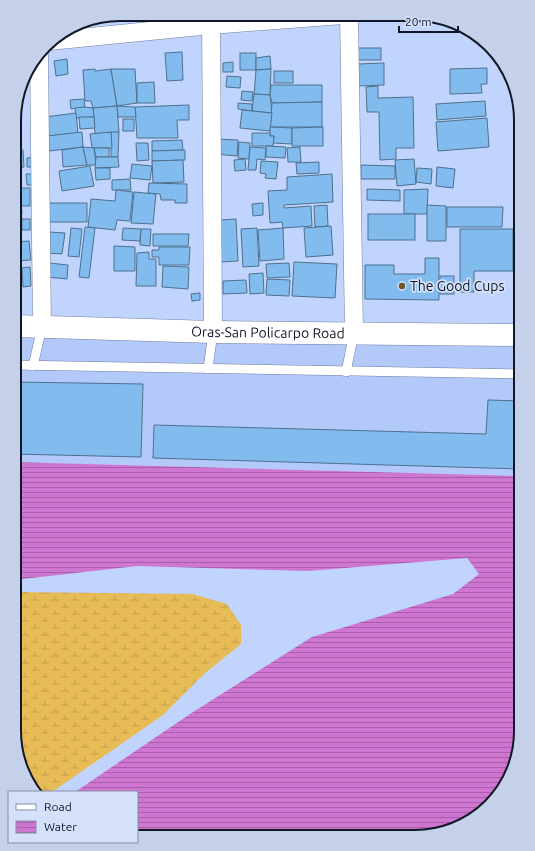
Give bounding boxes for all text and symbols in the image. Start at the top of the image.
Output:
scale bar [399,8,458,34]
text: 20 m [405,15,432,28]
place label: The Good Cups [410,278,505,294]
marker: The Good Cups [397,281,407,291]
street label: Oras-San Policarpo Road [191,323,345,341]
legend [8,791,138,843]
text: Road [44,800,72,813]
text: Water [44,820,77,833]

